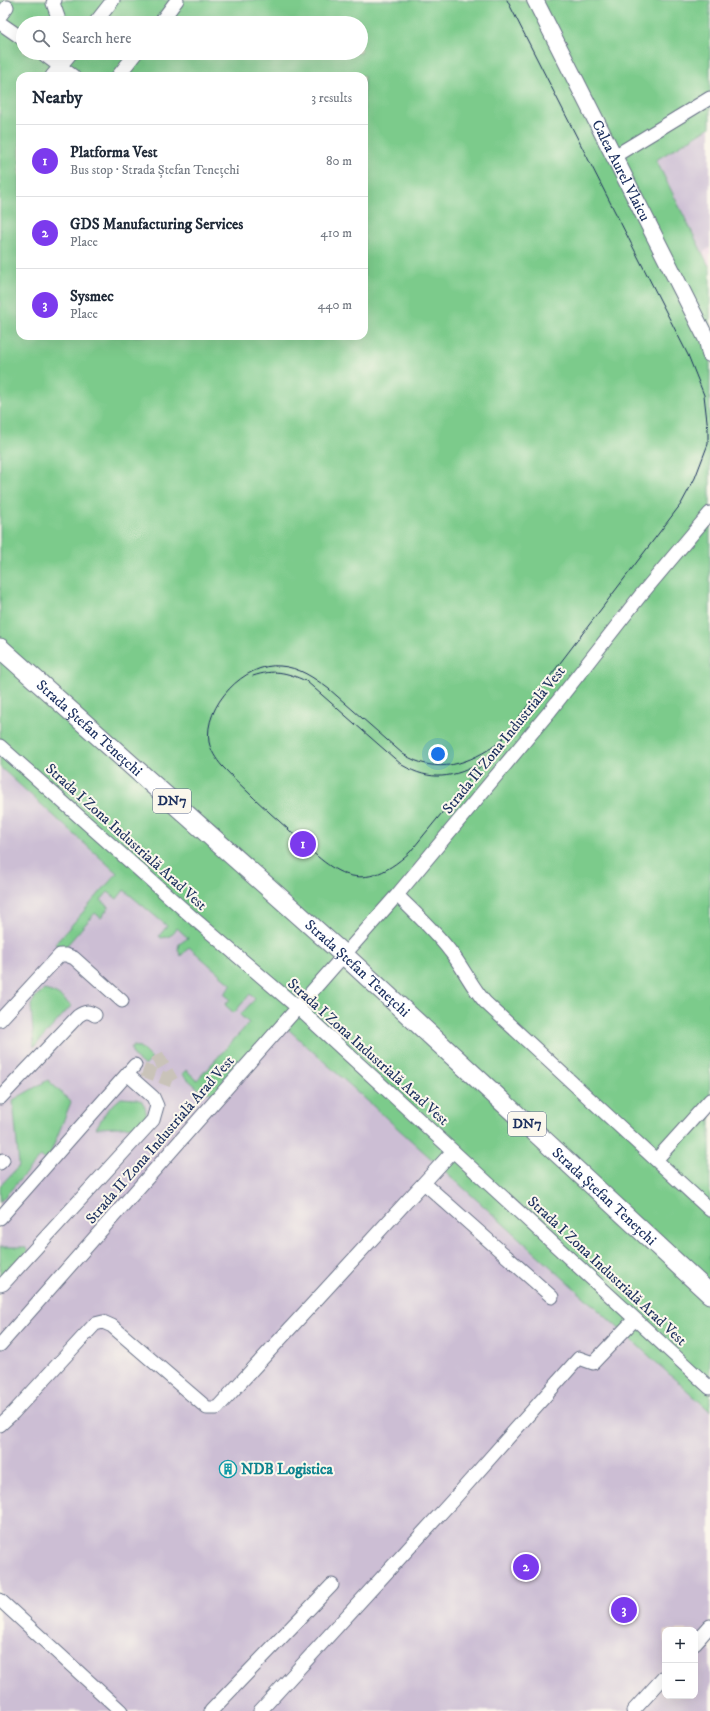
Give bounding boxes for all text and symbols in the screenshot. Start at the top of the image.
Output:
search box [16,16,368,60]
icon: search [30,27,52,49]
text: Search here [62,29,131,48]
text: Nearby [32,87,82,109]
text: 3 results [311,90,352,106]
street label: Calea Aurel Vlaicu [588,117,655,224]
text: Platforma Vest [70,143,157,162]
text: 1 [43,153,47,169]
text: 80 m [326,153,352,169]
text: Bus stop · Strada Ștefan Tenețchi [70,162,239,178]
text: GDS Manufacturing Services [70,215,243,234]
text: 2 [42,225,48,241]
text: 410 m [320,225,352,241]
text: Place [70,234,98,250]
text: Sysmec [70,287,114,306]
text: 3 [43,297,47,313]
text: 440 m [317,297,352,313]
text: Place [70,306,98,322]
street label: Strada II Zona Industrială Vest [438,662,570,818]
street label: Strada Ștefan Tenețchi [32,676,147,780]
your location [428,744,448,764]
street label: Strada I Zona Industrială Arad Vest [41,759,211,915]
road number: DN7 [153,789,191,813]
pin: 1 [290,829,316,859]
street label: Strada Ștefan Tenețchi [301,915,414,1021]
street label: Strada I Zona Industrială Arad Vest [283,974,453,1130]
street label: Strada II Zona Industrială Arad Vest [82,1052,238,1228]
road number: DN7 [508,1112,546,1136]
street label: Strada Ștefan Tenețchi [548,1143,661,1249]
street label: Strada I Zona Industrială Arad Vest [523,1192,691,1350]
building icon: NDB Logistica [218,1459,238,1479]
place label: NDB Logistica [241,1460,333,1479]
pin: 2 [513,1552,539,1582]
pin: 3 [611,1595,637,1625]
map controls [662,1627,698,1699]
button: + [662,1627,698,1663]
button: − [662,1663,698,1699]

